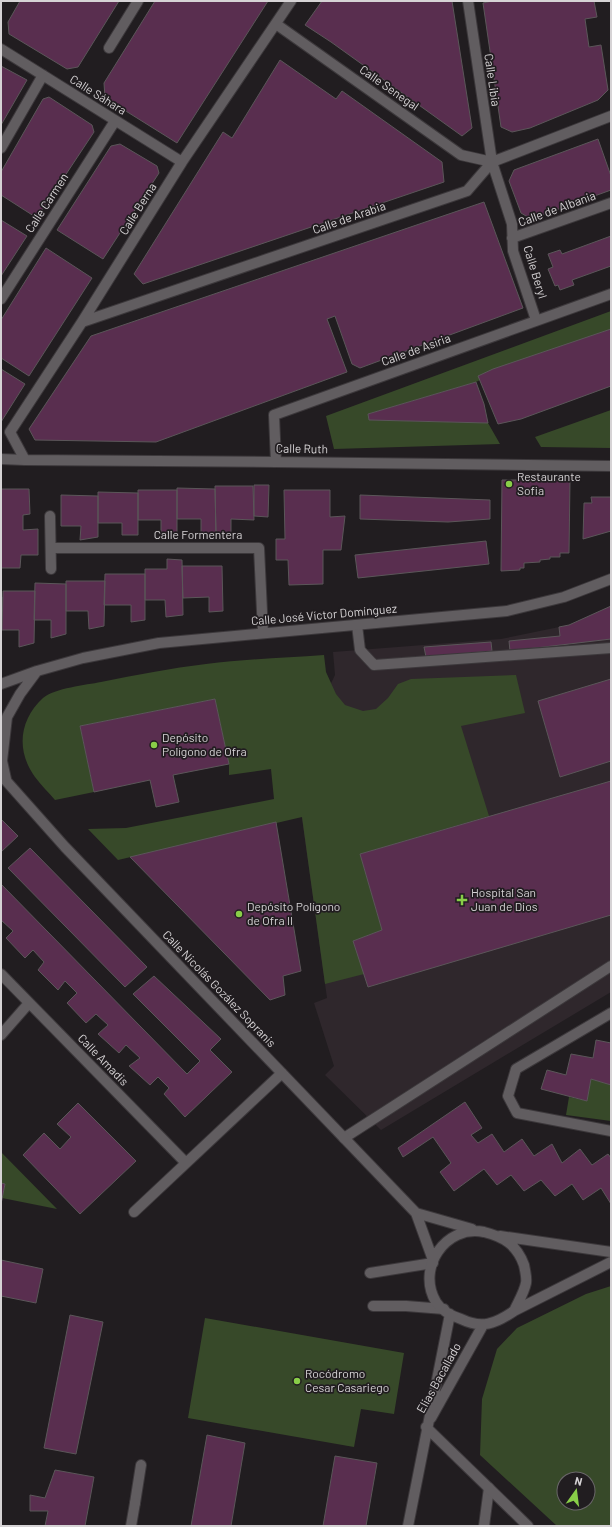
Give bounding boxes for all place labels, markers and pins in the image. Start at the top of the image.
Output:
place label: Restaurante Sofia [517,469,581,497]
marker: Restaurante Sofia [504,479,514,489]
place label: Depósito Polígono de Ofra [162,730,247,758]
marker: Depósito Polígono de Ofra [149,740,159,750]
place label: Hospital San Juan de Dios [471,885,538,913]
marker: Hospital San Juan de Dios [456,894,468,906]
place label: Depósito Polígono de Ofra II [247,899,340,927]
marker: Depósito Polígono de Ofra II [234,909,244,919]
place label: Rocódromo Cesar Casariego [305,1366,389,1394]
marker: Rocódromo Cesar Casariego [292,1376,302,1386]

